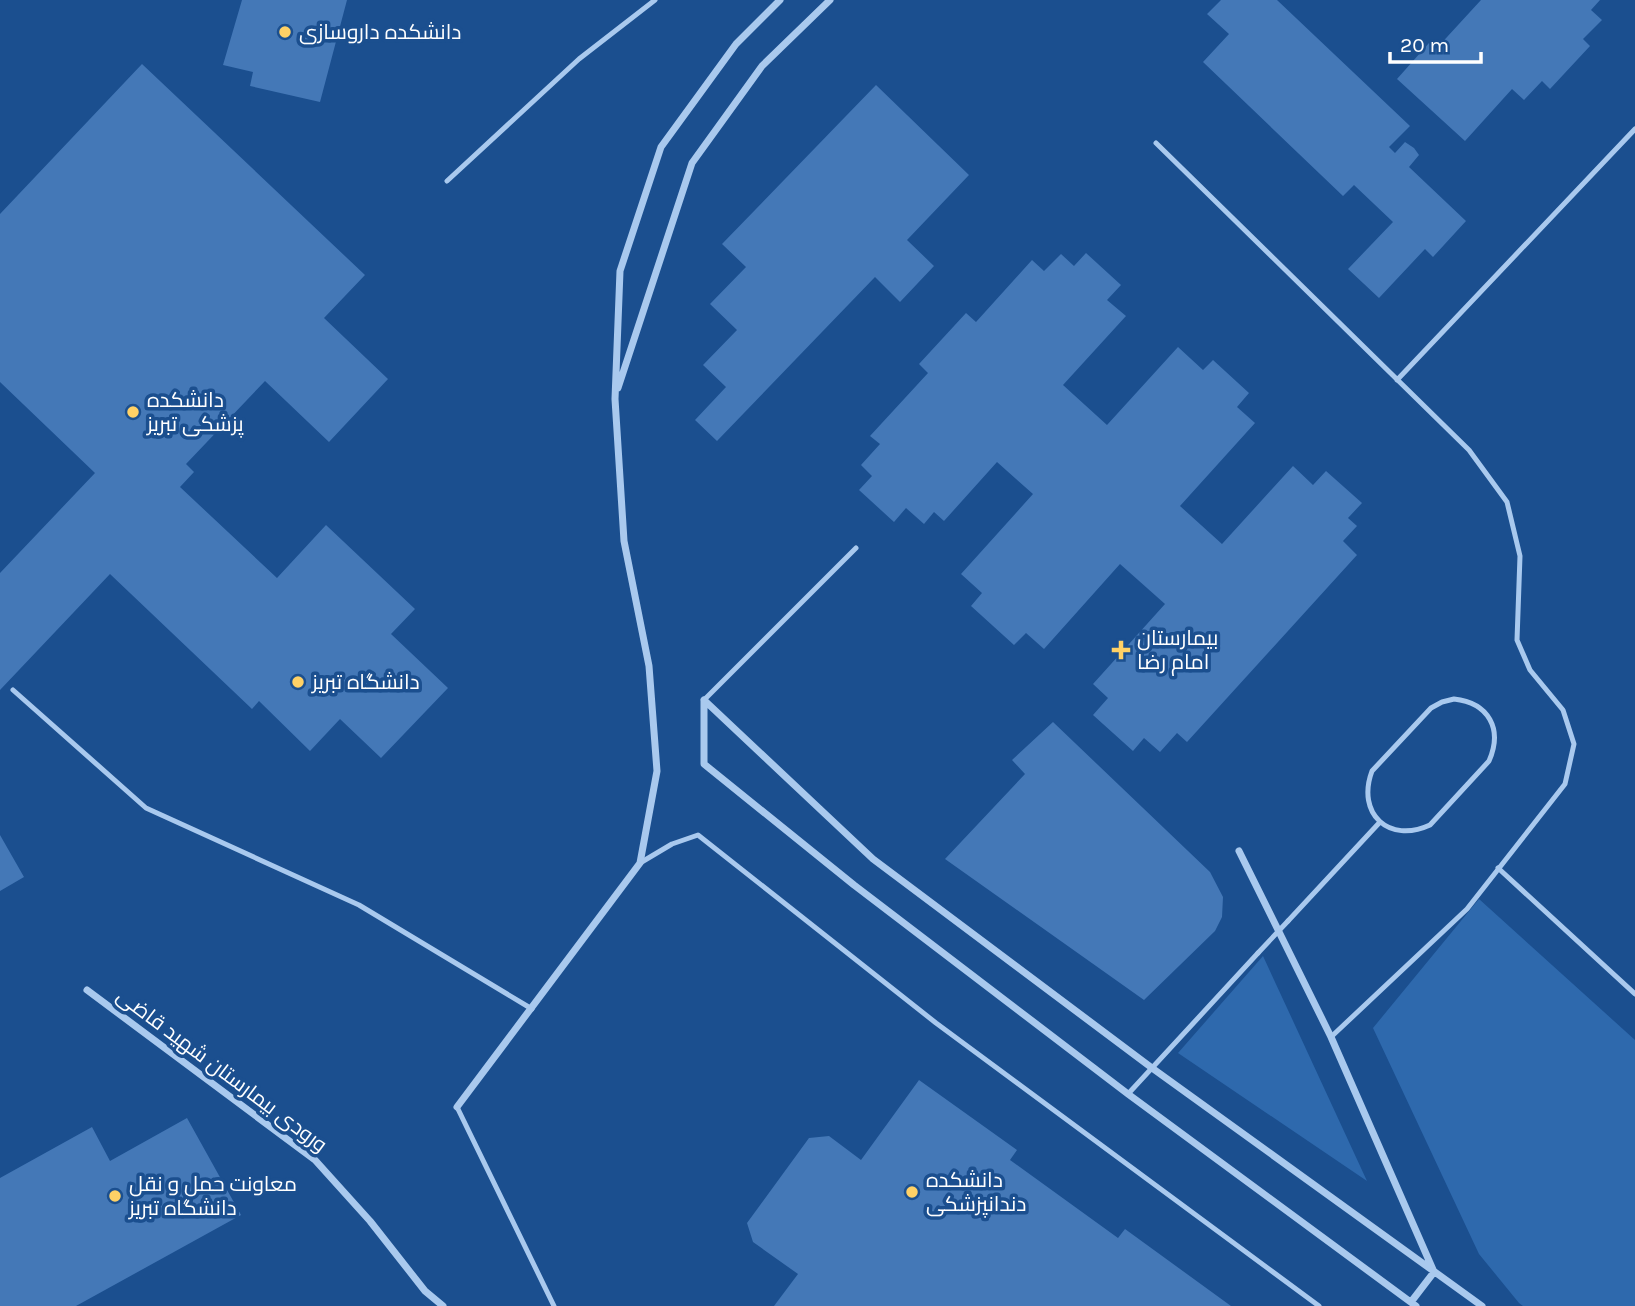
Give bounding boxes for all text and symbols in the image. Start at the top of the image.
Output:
place label: دانشکده داروسازی [299,20,461,45]
scale bar [1390,21,1481,65]
marker: دانشکده داروسازی [277,24,293,40]
text: 20 m [1400,33,1449,57]
place label: دانشکده پزشکی تبریز [146,388,244,438]
marker: دانشکده پزشکی تبریز [125,404,141,420]
place label: بیمارستان امام رضا [1137,626,1218,676]
marker: بیمارستان امام رضا [1111,640,1131,660]
place label: دانشگاه تبریز [311,670,420,694]
marker: دانشگاه تبریز [290,674,306,690]
street label: ورودی بیمارستان شهید قاضی [112,983,332,1158]
place label: دانشکده دندانپزشکی [926,1168,1026,1218]
place label: معاونت حمل و نقل دانشگاه تبریز [128,1172,297,1220]
marker: دانشکده دندانپزشکی [904,1184,920,1200]
marker: معاونت حمل و نقل دانشگاه تبریز [107,1188,123,1204]

